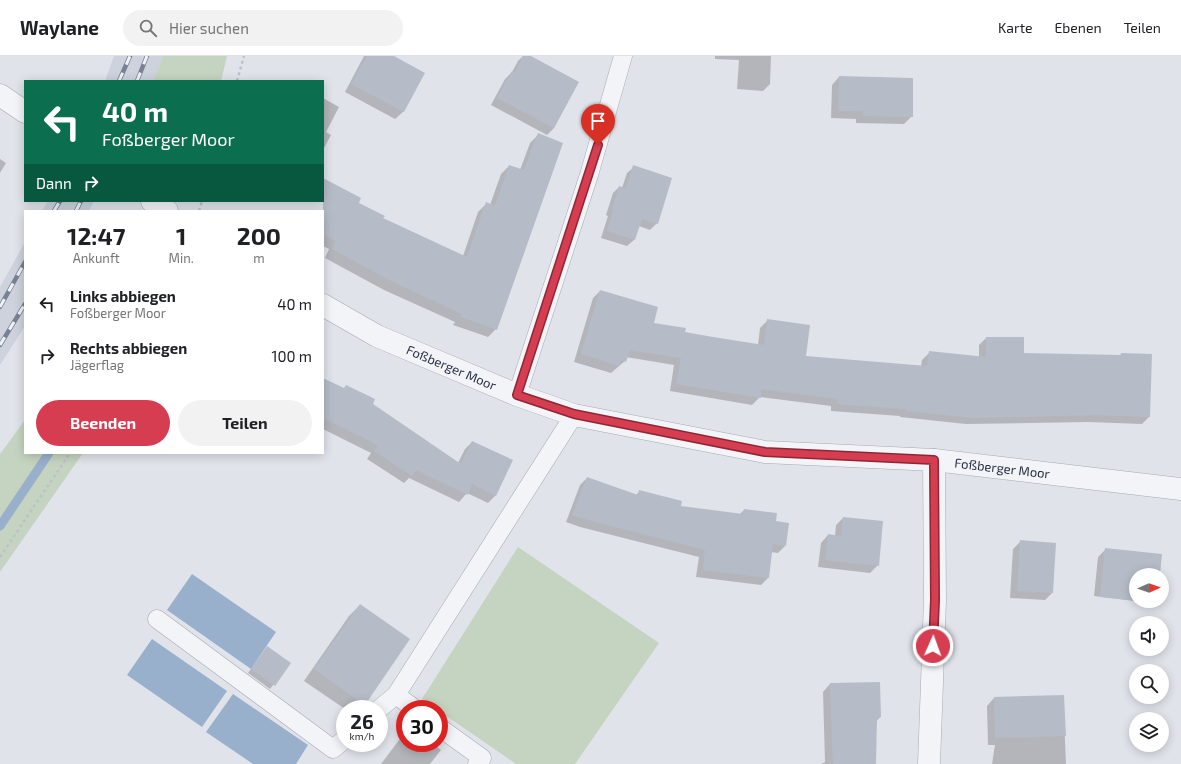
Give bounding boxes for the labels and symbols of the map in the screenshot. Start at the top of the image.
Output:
pin [581,104,615,145]
street label: Foßberger Moor [404,341,499,393]
street label: Foßberger Moor [954,454,1051,482]
north arrow [1129,568,1169,608]
position arrow [912,625,954,667]
speed limit sign: 30 [396,700,448,752]

